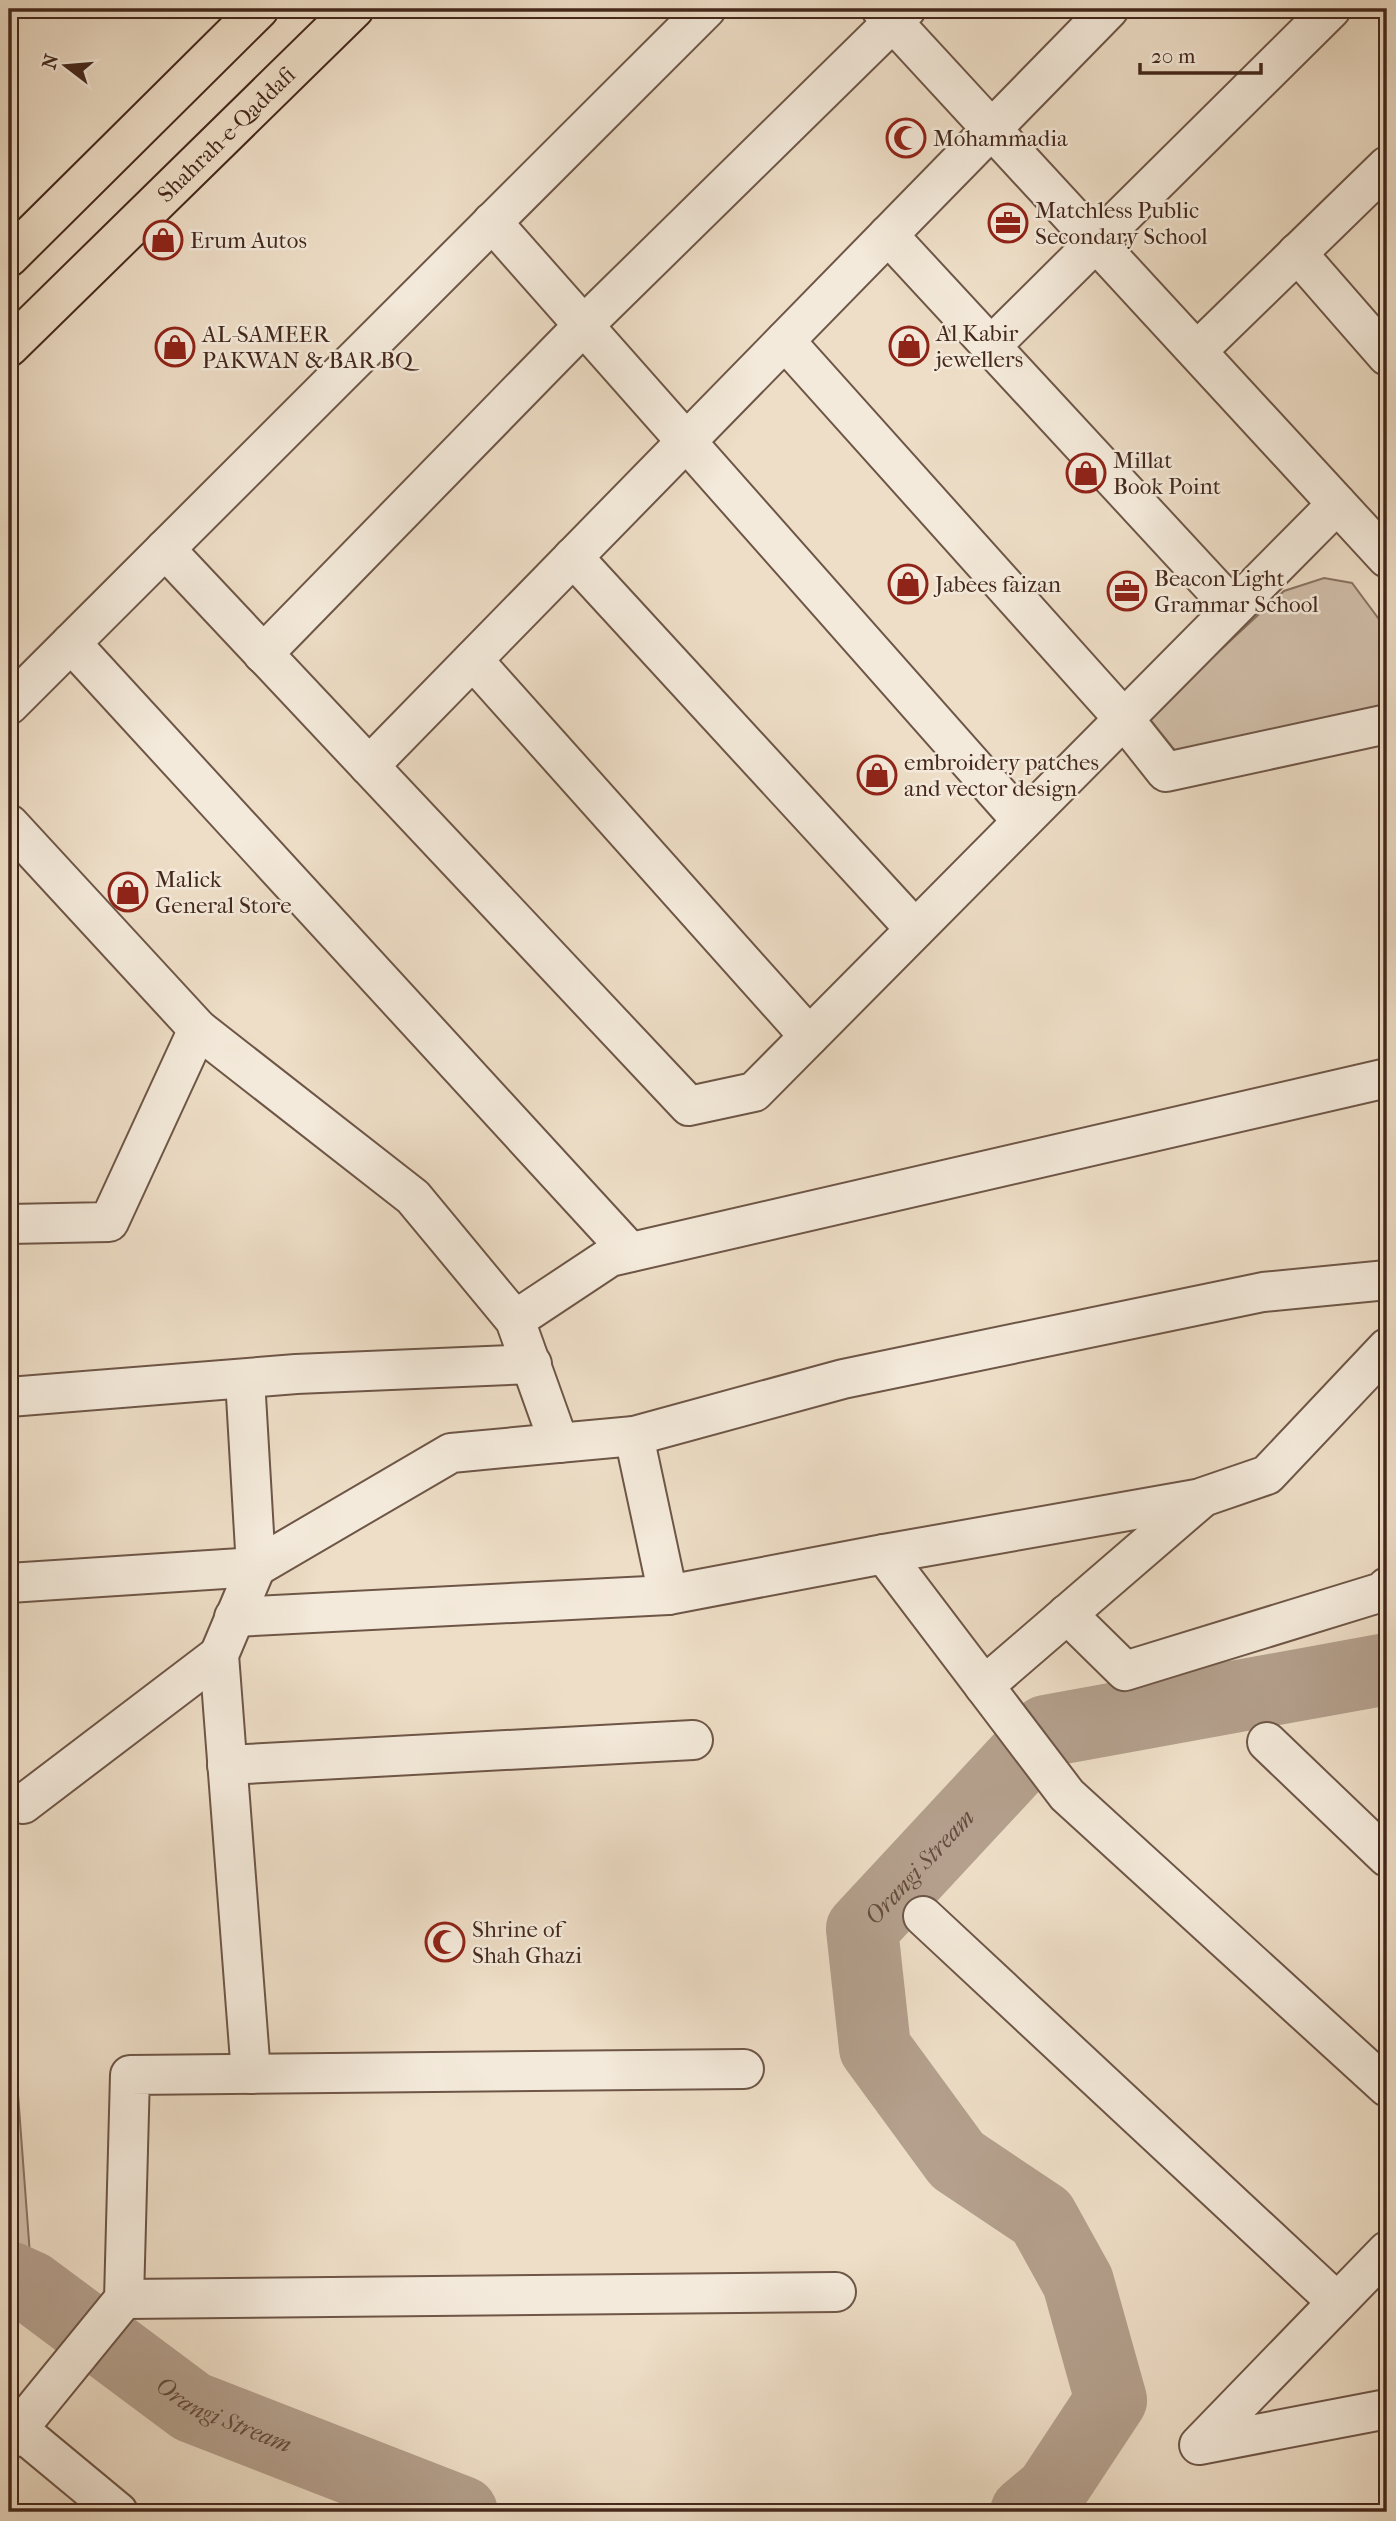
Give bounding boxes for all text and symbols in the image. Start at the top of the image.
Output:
north arrow [32,32,102,102]
scale bar [1140,32,1261,76]
text: 20 m [1151,44,1196,68]
text: N [38,51,63,72]
street label: Shahrah-e-Qaddafi [152,61,301,208]
mosque icon: Mohammadia [885,117,927,159]
place label: Mohammadia [933,125,1068,152]
place label: Matchless Public Secondary School [1035,197,1208,250]
office icon: Matchless Public Secondary School [987,202,1029,244]
shop icon: Erum Autos [142,219,184,261]
place label: Erum Autos [190,227,307,254]
place label: Al Kabir jewellers [934,320,1023,373]
place label: AL-SAMEER PAKWAN & BAR BQ [201,321,420,374]
shop icon: Al Kabir jewellers [888,325,930,367]
shop icon: AL-SAMEER PAKWAN & BAR BQ [154,326,196,368]
place label: Millat Book Point [1113,447,1221,500]
shop icon: Millat Book Point [1065,452,1107,494]
shop icon: Jabees faizan [887,563,929,605]
place label: Beacon Light Grammar School [1154,565,1319,618]
office icon: Beacon Light Grammar School [1106,570,1148,612]
place label: Jabees faizan [933,571,1062,598]
place label: embroidery patches and vector design [904,749,1099,802]
shop icon: embroidery patches and vector design [856,754,898,796]
place label: Malick General Store [155,866,292,919]
shop icon: Malick General Store [107,871,149,913]
water label: Orangi Stream [859,1803,980,1930]
place label: Shrine of Shah Ghazi [472,1916,582,1969]
mosque icon: Shrine of Shah Ghazi [424,1921,466,1963]
water label: Orangi Stream [150,2371,296,2458]

